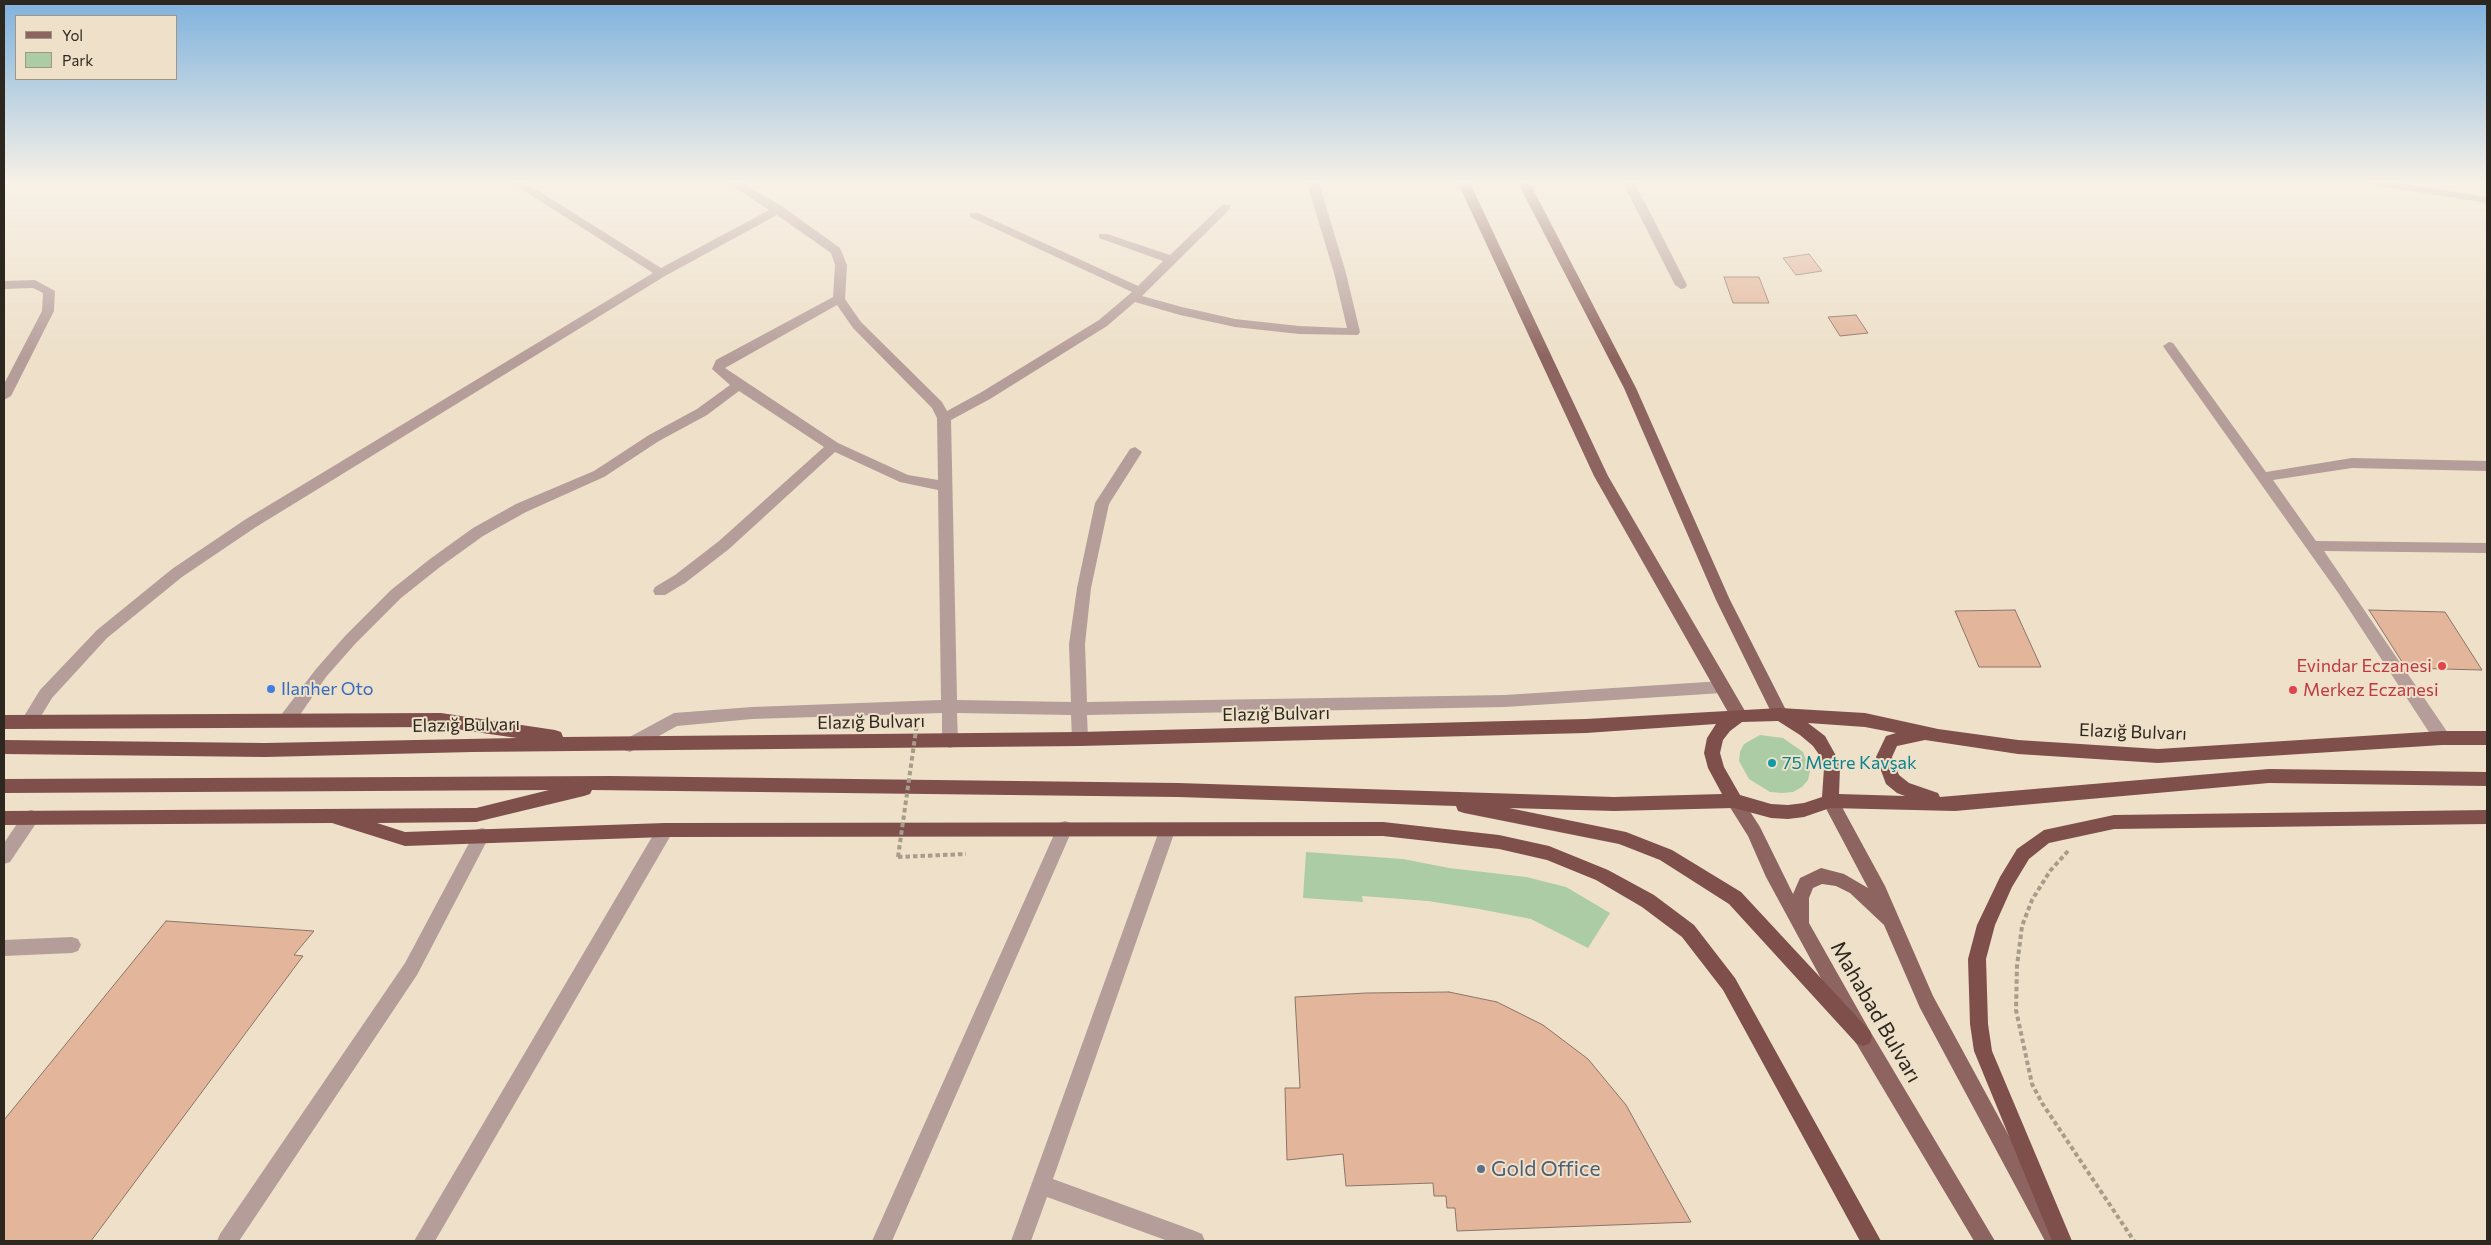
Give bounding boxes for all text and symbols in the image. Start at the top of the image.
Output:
legend [15,15,178,80]
text: Yol [62,26,83,44]
text: Park [62,51,93,69]
place label: Evindar Eczanesi [2296,655,2432,677]
marker: Evindar Eczanesi [2436,660,2448,672]
place label: Ilanher Oto [281,678,373,700]
place label: Merkez Eczanesi [2303,679,2439,701]
marker: Ilanher Oto [265,683,277,695]
marker: Merkez Eczanesi [2287,684,2299,696]
street label: Elazığ Bulvarı [1222,702,1330,726]
street label: Elazığ Bulvarı [817,710,925,734]
street label: Elazığ Bulvarı [412,713,520,737]
street label: Elazığ Bulvarı [2079,719,2187,745]
place label: 75 Metre Kavşak [1782,752,1917,774]
marker: 75 Metre Kavşak [1766,757,1778,769]
street label: Mahabad Bulvarı [1825,937,1927,1087]
place label: Gold Office [1491,1156,1601,1182]
marker: Gold Office [1475,1163,1487,1175]

